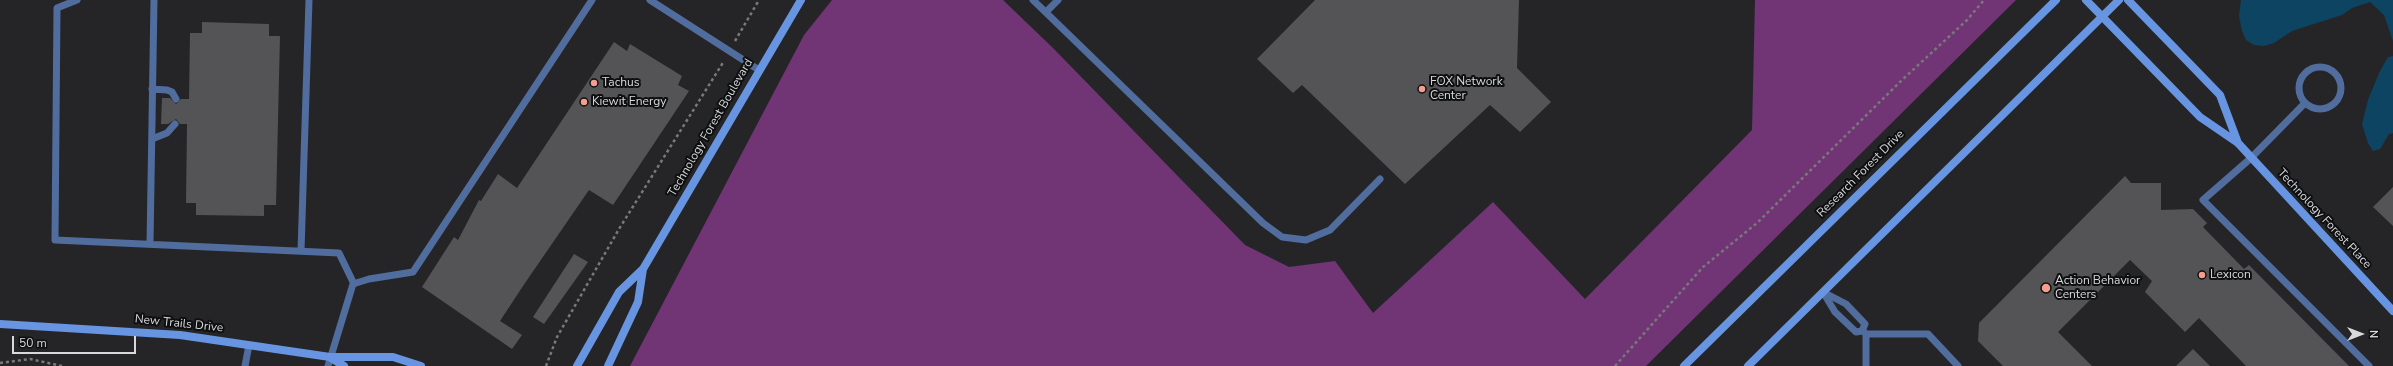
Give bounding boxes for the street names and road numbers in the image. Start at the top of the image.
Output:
street label: Technology Forest Boulevard [666,57,756,199]
street label: Research Forest Drive [1814,127,1908,221]
street label: Technology Forest Place [2274,166,2374,272]
street label: New Trails Drive [134,312,224,336]

